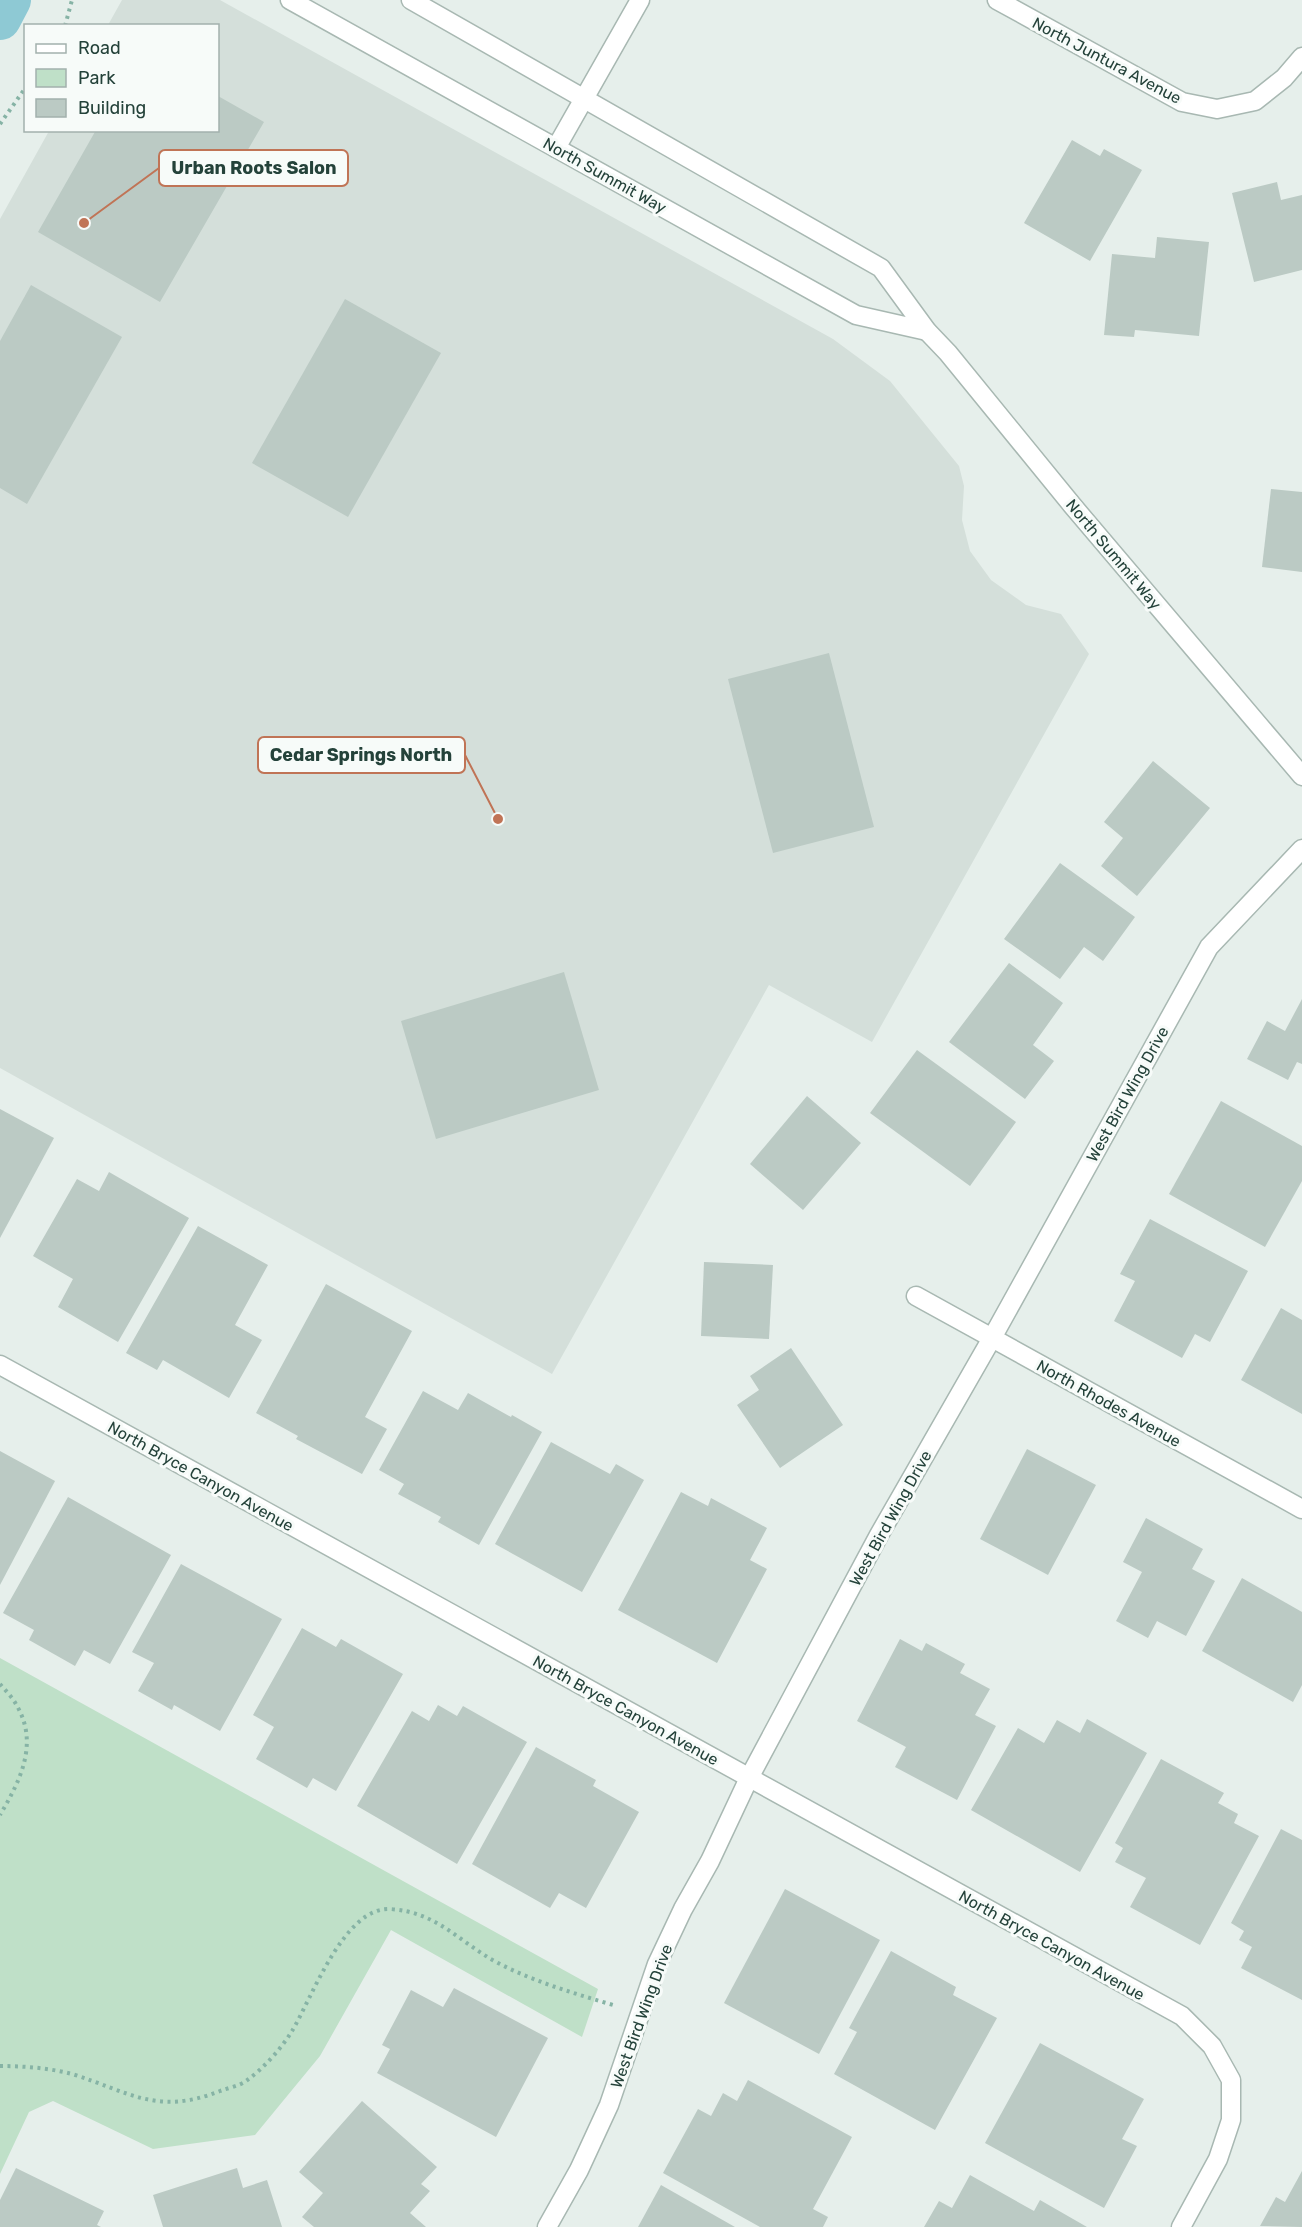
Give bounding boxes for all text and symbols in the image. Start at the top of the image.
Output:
street label: North Juntura Avenue [1029,13,1184,108]
legend [24,24,219,132]
text: Road [78,37,121,59]
text: Park [78,67,116,89]
text: Building [78,97,146,119]
street label: North Summit Way [540,134,670,217]
callout: Urban Roots Salon [159,150,348,186]
text: Urban Roots Salon [171,157,337,179]
street label: North Summit Way [1062,495,1165,613]
callout: Cedar Springs North [258,737,465,773]
text: Cedar Springs North [270,744,452,766]
street label: West Bird Wing Drive [1082,1023,1173,1165]
street label: North Rhodes Avenue [1033,1356,1184,1451]
street label: North Bryce Canyon Avenue [105,1417,297,1535]
street label: West Bird Wing Drive [845,1447,936,1589]
street label: North Bryce Canyon Avenue [530,1651,722,1769]
street label: North Bryce Canyon Avenue [956,1886,1148,2004]
street label: West Bird Wing Drive [607,1942,676,2091]

